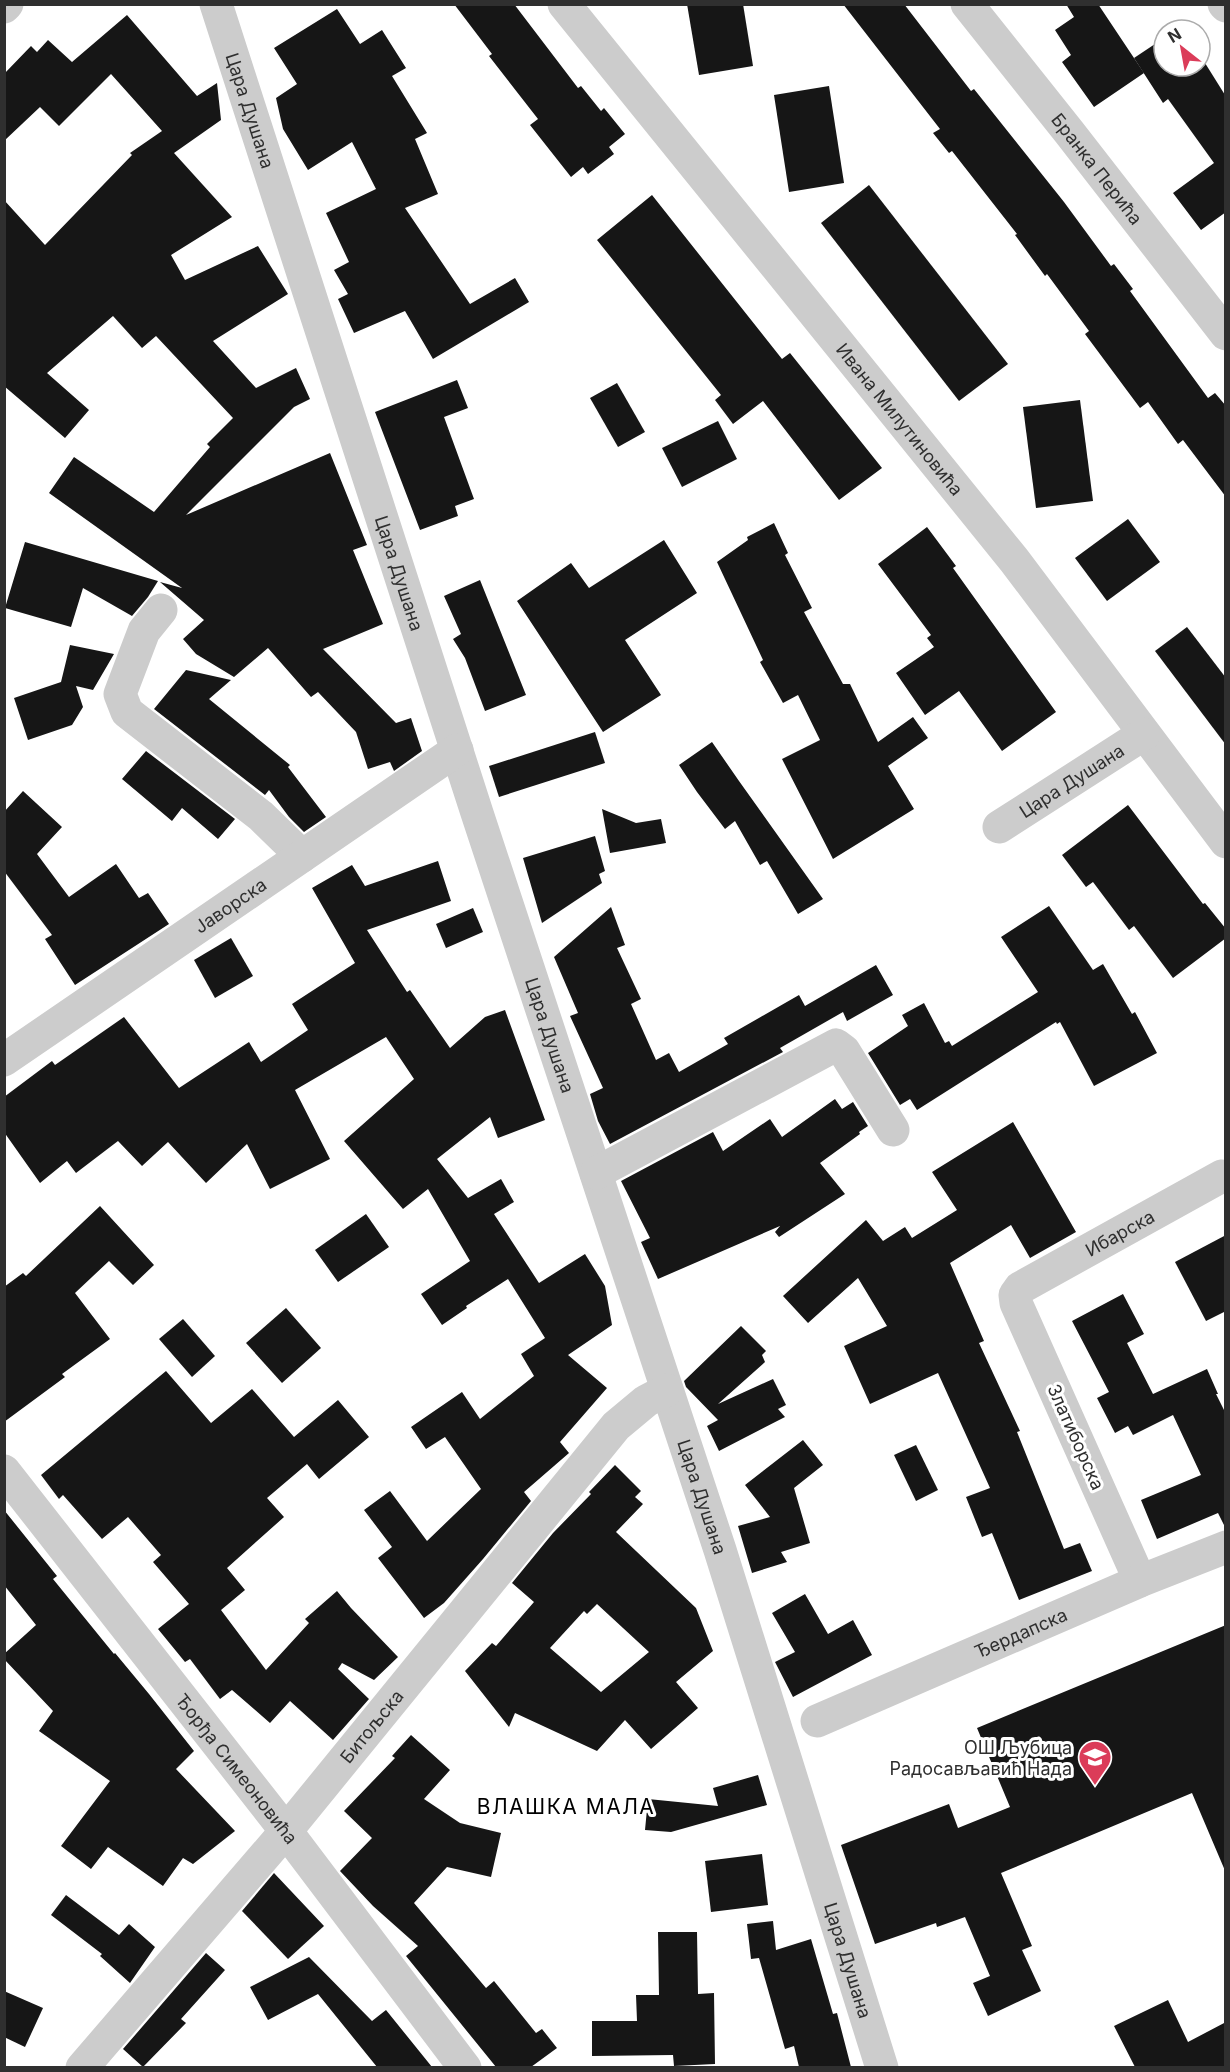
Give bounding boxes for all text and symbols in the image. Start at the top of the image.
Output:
north arrow [1152,18,1212,78]
text: N [1164,23,1185,47]
street label: Цара Душана [222,50,279,171]
street label: Бранка Перића [1048,109,1147,228]
street label: Ивана Милутиновића [832,339,968,499]
street label: Цара Душана [371,513,428,633]
street label: Цара Душана [1015,739,1128,822]
street label: Јаворска [190,873,270,937]
street label: Цара Душана [521,975,579,1095]
street label: Ибарска [1082,1205,1158,1260]
street label: Златиборска [1043,1381,1109,1493]
street label: Цара Душана [674,1436,731,1557]
street label: Ђердапска [971,1603,1070,1662]
street label: Битољска [336,1685,407,1767]
street label: Ђорђа Симеоновића [172,1689,302,1848]
place label: ОШ Љубица Радосављавић Нада [889,1737,1072,1779]
school or university icon: ОШ Љубица Радосављавић Нада [1077,1739,1113,1786]
district label: ВЛАШКА МАЛА [477,1794,655,1819]
street label: Цара Душана [820,1900,876,2021]

